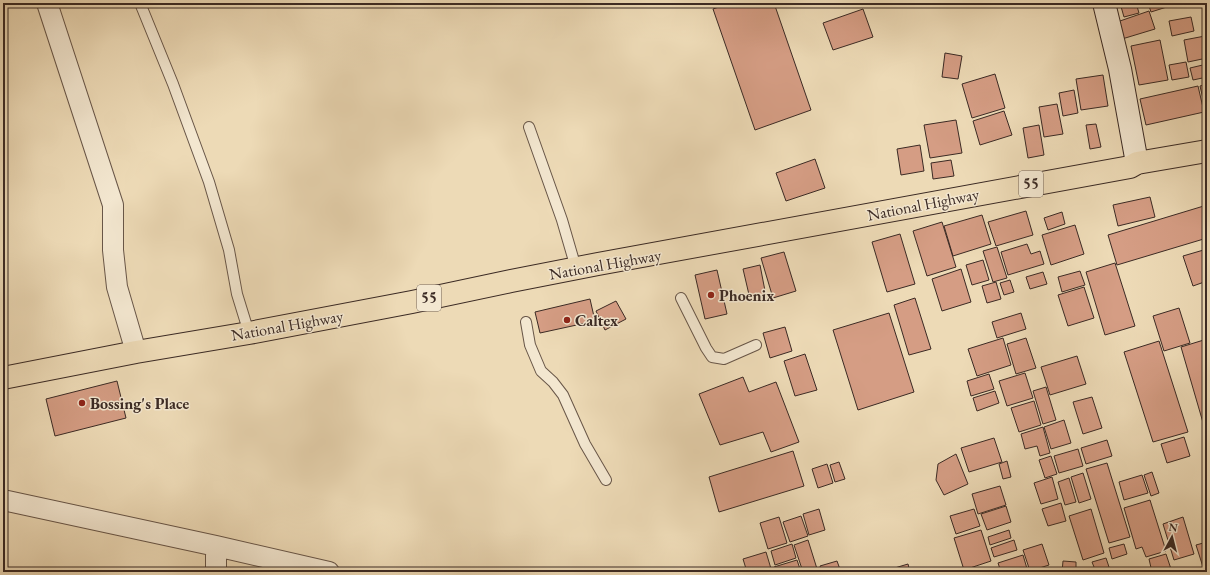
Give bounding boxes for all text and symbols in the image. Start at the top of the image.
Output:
road number: 55 [1019,171,1043,197]
street label: National Highway [865,183,982,226]
street label: National Highway [547,244,664,285]
road number: 55 [417,285,441,311]
place label: Phoenix [719,285,774,306]
marker: Phoenix [706,290,716,300]
street label: National Highway [229,305,346,346]
place label: Caltex [575,310,618,331]
marker: Caltex [562,315,572,325]
place label: Bossing's Place [90,393,190,414]
marker: Bossing's Place [77,398,87,408]
north arrow [1152,517,1192,557]
text: N [1168,520,1179,535]

